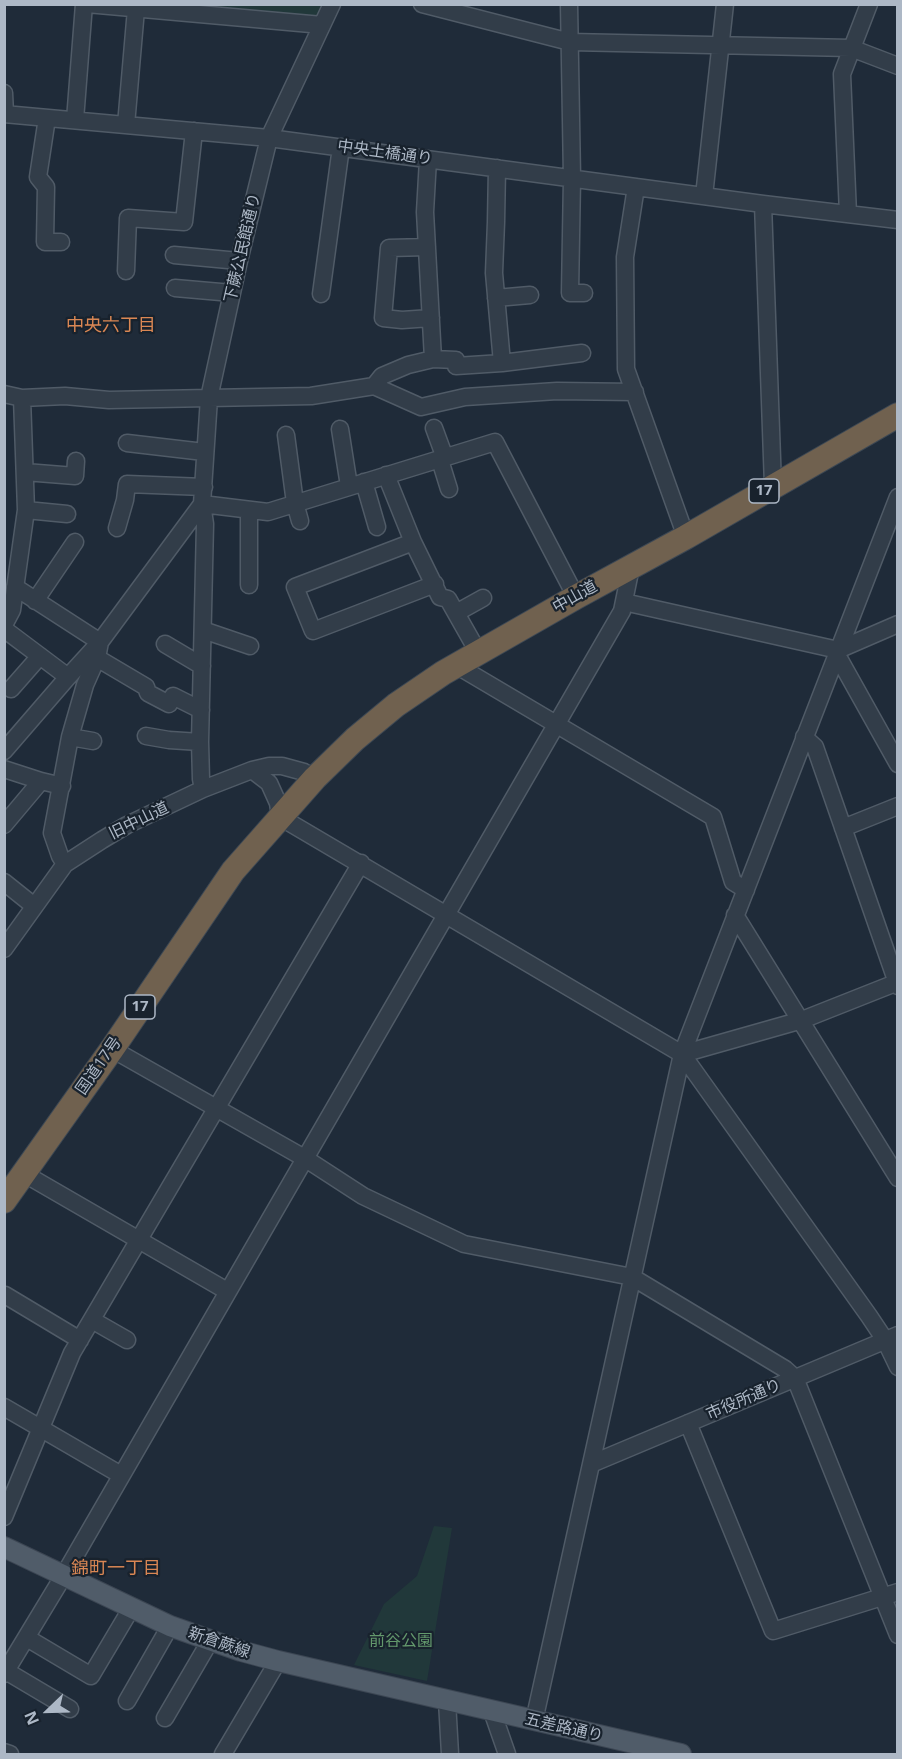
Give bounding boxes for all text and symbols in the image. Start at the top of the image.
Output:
street label: 中央土橋通り [336,137,434,169]
street label: 下蕨公民館通り [221,191,265,305]
district label: 中央六丁目 [66,315,156,337]
road number: 17 [749,479,779,503]
street label: 中山道 [549,577,601,617]
street label: 旧中山道 [106,798,172,844]
road number: 17 [125,995,155,1019]
street label: 国道17号 [72,1033,126,1099]
street label: 市役所通り [703,1376,785,1424]
district label: 錦町一丁目 [71,1558,161,1580]
street label: 新倉蕨線 [186,1624,252,1662]
park label: 前谷公園 [369,1631,433,1651]
north arrow [18,1681,78,1741]
text: N [19,1708,44,1728]
street label: 五差路通り [523,1710,605,1746]

